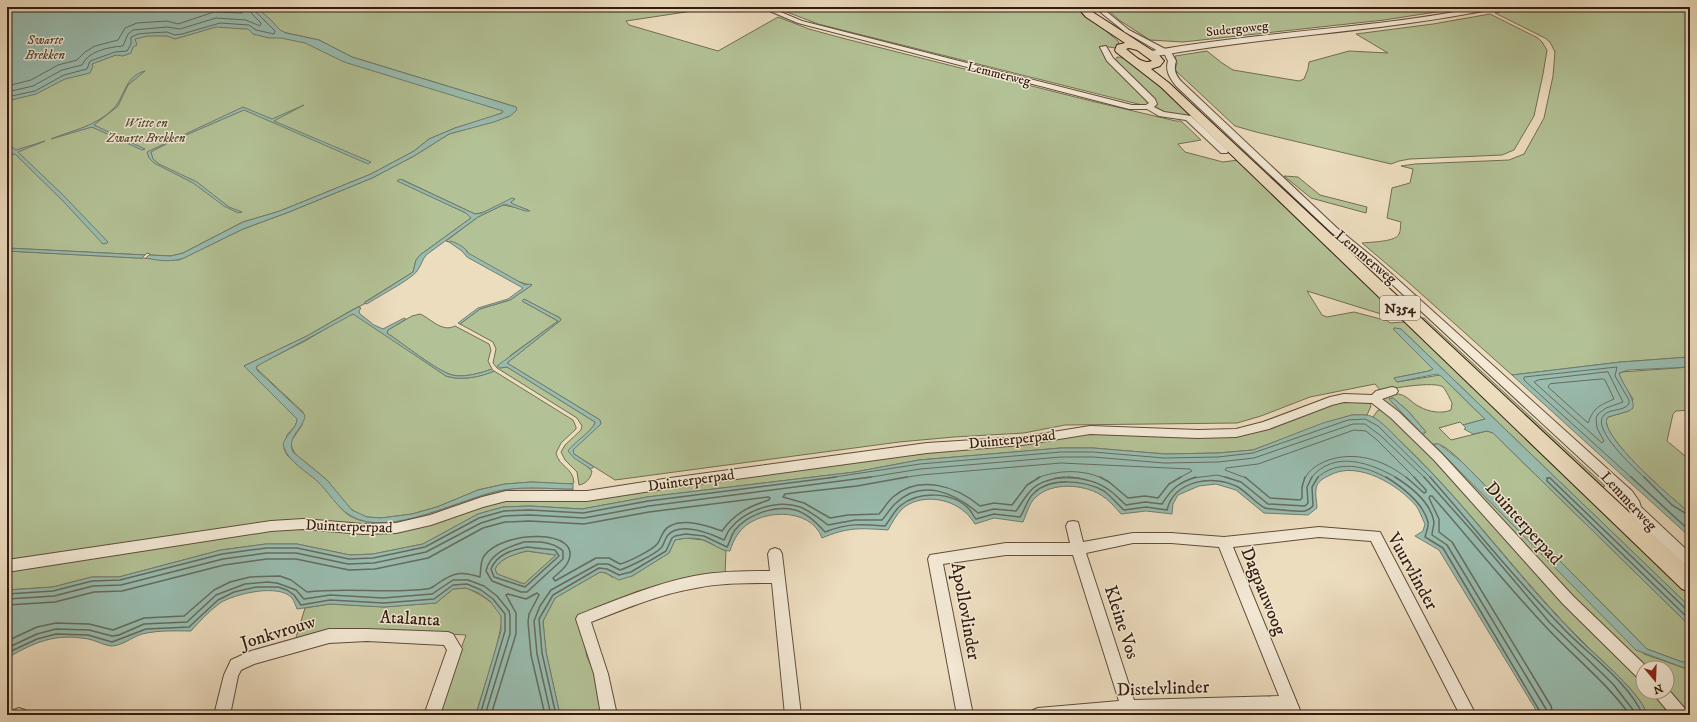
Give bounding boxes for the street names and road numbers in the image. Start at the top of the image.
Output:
street label: Sudergoweg [1205,18,1270,40]
street label: Lemmerweg [965,58,1033,90]
street label: Lemmerweg [1331,226,1401,289]
road number: N354 [1380,296,1420,320]
street label: Duinterperpad [968,425,1057,454]
street label: Duinterperpad [646,465,736,496]
street label: Lemmerweg [1596,468,1661,536]
street label: Duinterperpad [1480,477,1567,570]
street label: Duinterperpad [305,515,393,538]
street label: Vuurvlinder [1381,528,1442,614]
street label: Dagpauwoog [1235,544,1291,639]
street label: Apollovlinder [946,561,984,662]
street label: Kleine Vos [1099,583,1143,662]
street label: Atalanta [379,606,441,632]
street label: Jonkvrouw [236,611,319,655]
street label: Distelvlinder [1116,676,1210,702]

